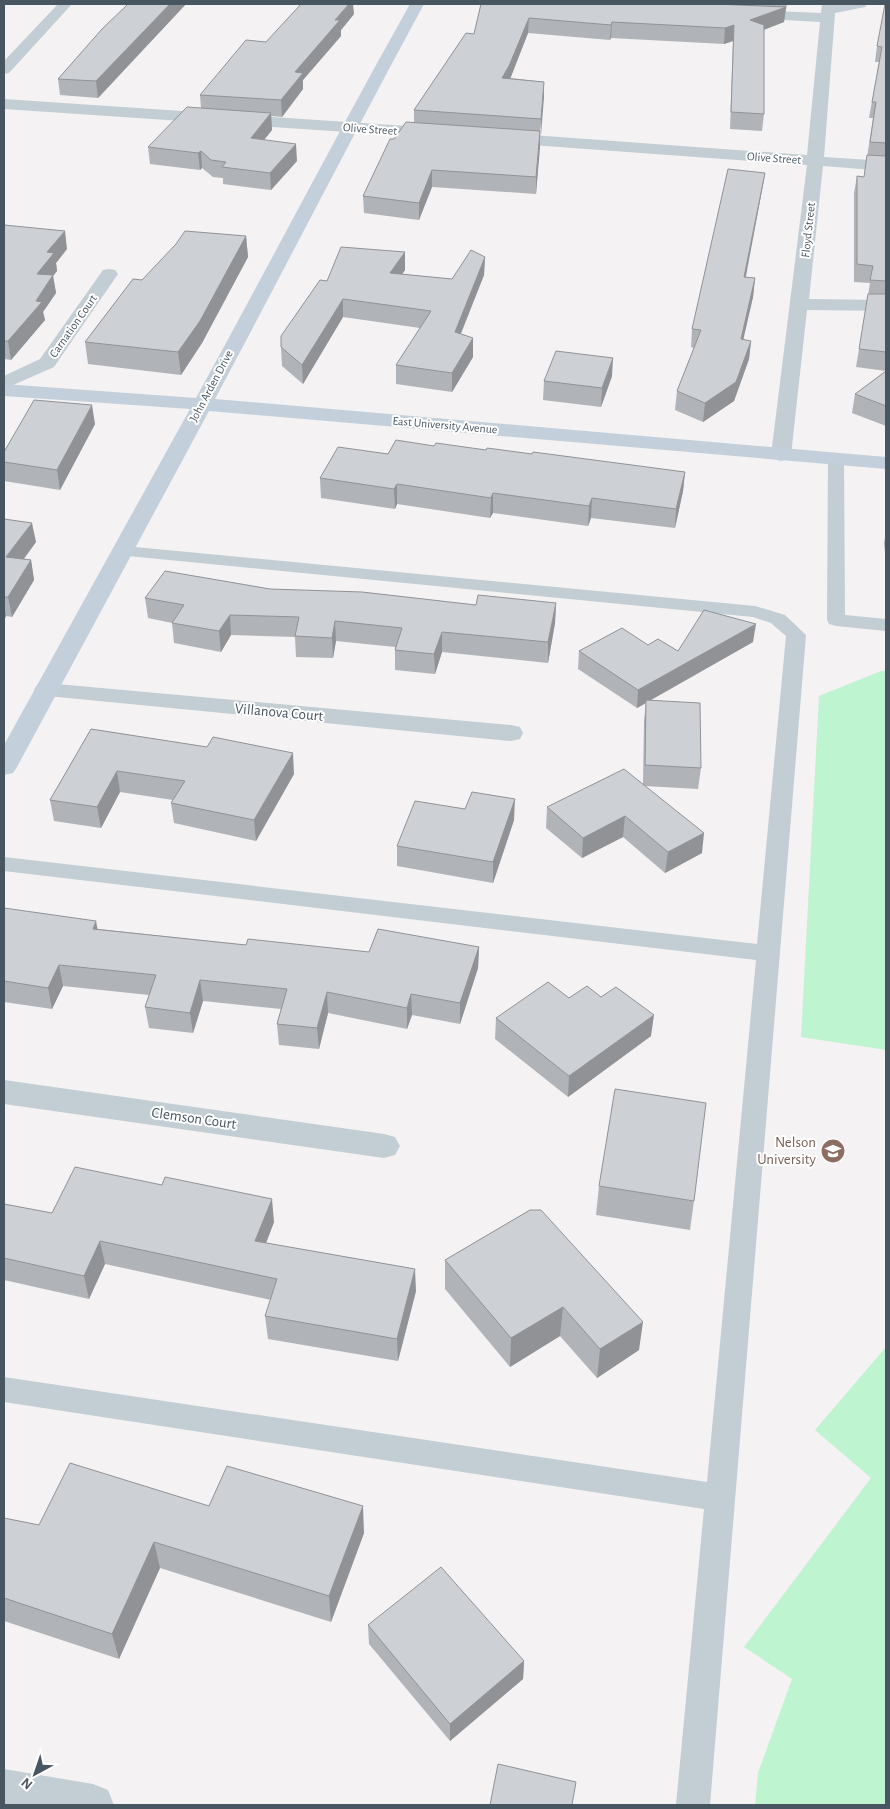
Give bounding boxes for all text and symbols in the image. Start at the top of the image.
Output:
street label: Olive Street [343,121,398,137]
street label: Olive Street [747,150,802,166]
street label: Floyd Street [799,202,818,258]
street label: Carnation Court [47,292,99,360]
street label: John Arden Drive [187,348,235,424]
street label: East University Avenue [392,414,498,437]
street label: Villanova Court [234,701,324,724]
street label: Clemson Court [151,1105,237,1132]
place label: Nelson University [757,1135,817,1167]
school or university icon: Nelson University [820,1138,846,1164]
north arrow [10,1749,60,1799]
text: N [19,1775,36,1792]

